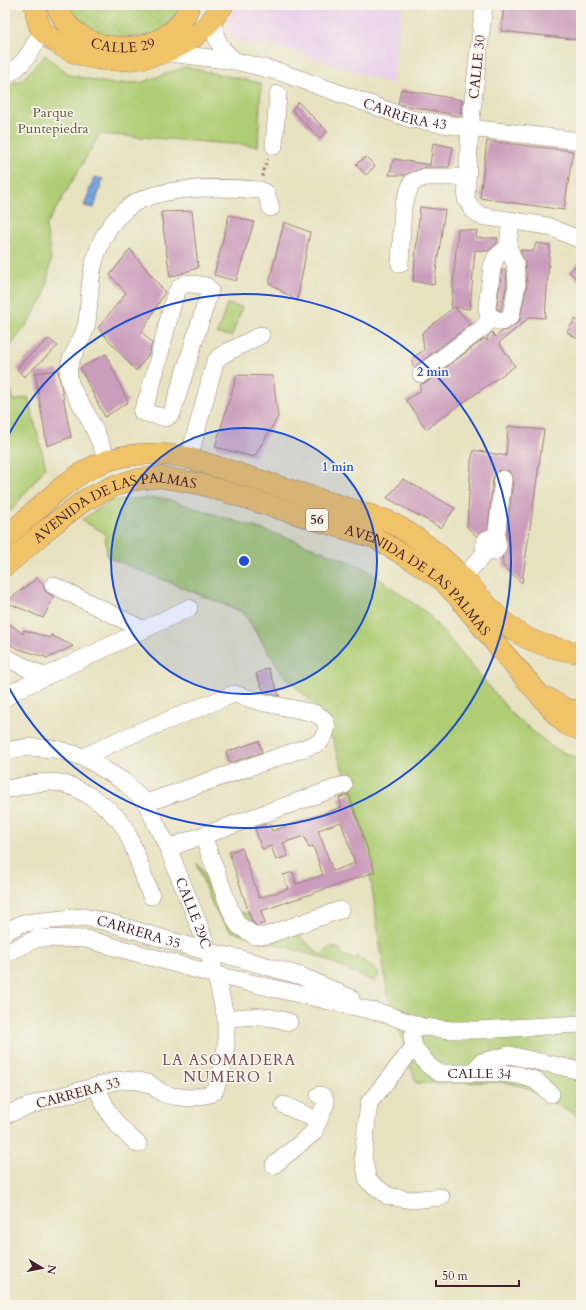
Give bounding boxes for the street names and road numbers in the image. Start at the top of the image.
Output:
street label: CALLE 29 [88,32,157,57]
street label: CALLE 30 [464,34,490,100]
street label: CARRERA 43 [360,93,448,134]
street label: AVENIDA DE LAS PALMAS [29,467,198,547]
road number: 56 [306,509,328,531]
street label: AVENIDA DE LAS PALMAS [342,520,495,640]
street label: CALLE 29C [171,874,216,951]
street label: CARRERA 35 [95,911,183,953]
street label: CALLE 34 [447,1063,513,1084]
street label: CARRERA 33 [34,1073,122,1113]

